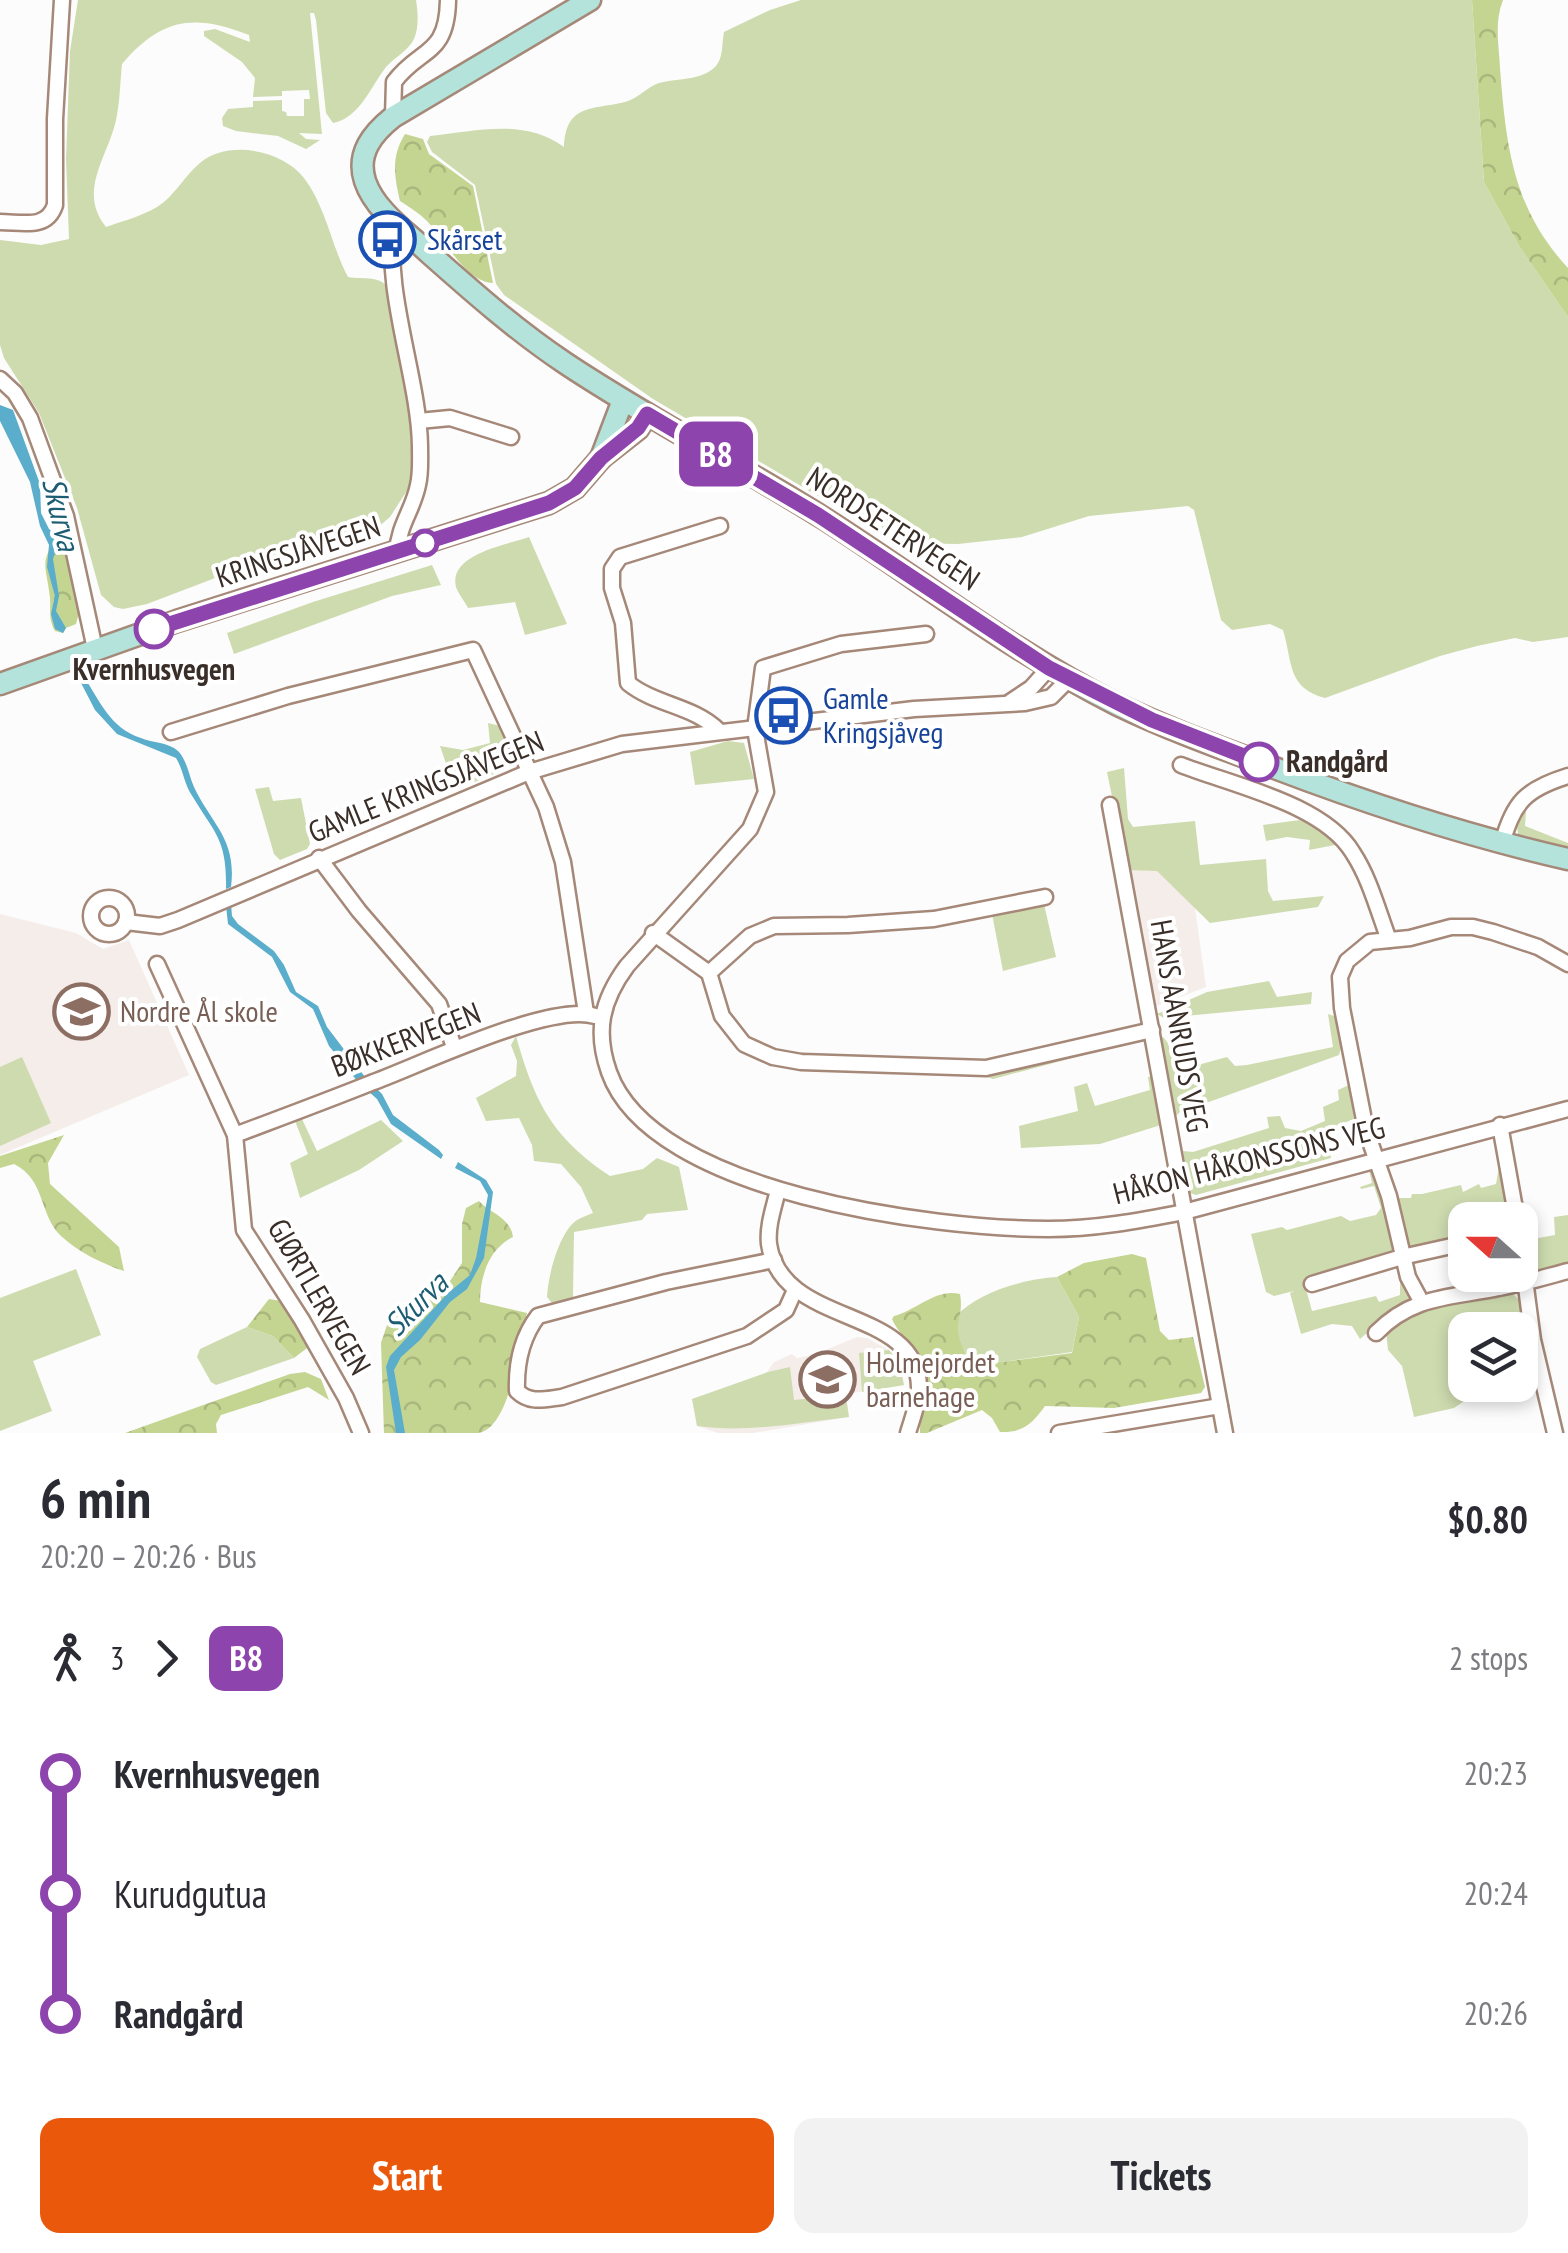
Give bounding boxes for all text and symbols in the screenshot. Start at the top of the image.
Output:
bus stop icon: Skårset [358,210,418,270]
place label: Skårset [427,219,503,258]
line badge: B8 [671,422,761,486]
text: B8 [699,431,733,477]
street label: NORDSETERVEGEN [800,457,988,598]
water label: Skurva [33,473,91,557]
street label: KRINGSJÅVEGEN [210,506,385,595]
unlabelled marker [412,530,438,556]
marker: Kvernhusvegen [135,610,173,648]
place label: Kvernhusvegen [73,649,235,688]
place label: Gamle Kringsjåveg [823,678,943,751]
bus stop icon: Gamle Kringsjåveg [754,686,814,746]
street label: GAMLE KRINGSJÅVEGEN [302,721,549,851]
place label: Randgård [1286,741,1388,780]
marker: Randgård [1240,743,1278,781]
street label: HANS AANRUDS VEG [1143,916,1218,1135]
school or university icon: Nordre Ål skole [51,982,111,1042]
place label: Nordre Ål skole [120,991,278,1030]
street label: BØKKERVEGEN [325,992,486,1085]
street label: HÅKON HÅKONSSONS VEG [1109,1107,1389,1212]
north arrow [1448,1202,1538,1292]
map controls [1448,1202,1538,1402]
street label: GJØRTLERVEGEN [260,1211,381,1381]
water label: Skurva [374,1261,458,1344]
button: layers [1448,1312,1538,1402]
place label: Holmejordet barnehage [866,1342,996,1415]
school or university icon: Holmejordet barnehage [797,1350,857,1410]
text: 6 min [40,1462,151,1533]
text: $0.80 [1447,1494,1528,1543]
text: 20:20 – 20:26 · Bus [40,1535,257,1577]
icon: walk [40,1631,95,1686]
icon: forward [139,1631,194,1686]
text: B8 [229,1635,263,1681]
text: 3 [110,1637,124,1679]
text: 2 stops [1449,1637,1528,1679]
text: Kvernhusvegen [114,1749,320,1798]
text: 20:23 [1464,1752,1528,1794]
text: Kurudgutua [114,1869,267,1918]
text: 20:24 [1464,1872,1528,1914]
text: Randgård [114,1989,243,2038]
text: 20:26 [1464,1992,1528,2034]
button: Start [40,2118,774,2233]
button: Tickets [794,2118,1528,2233]

